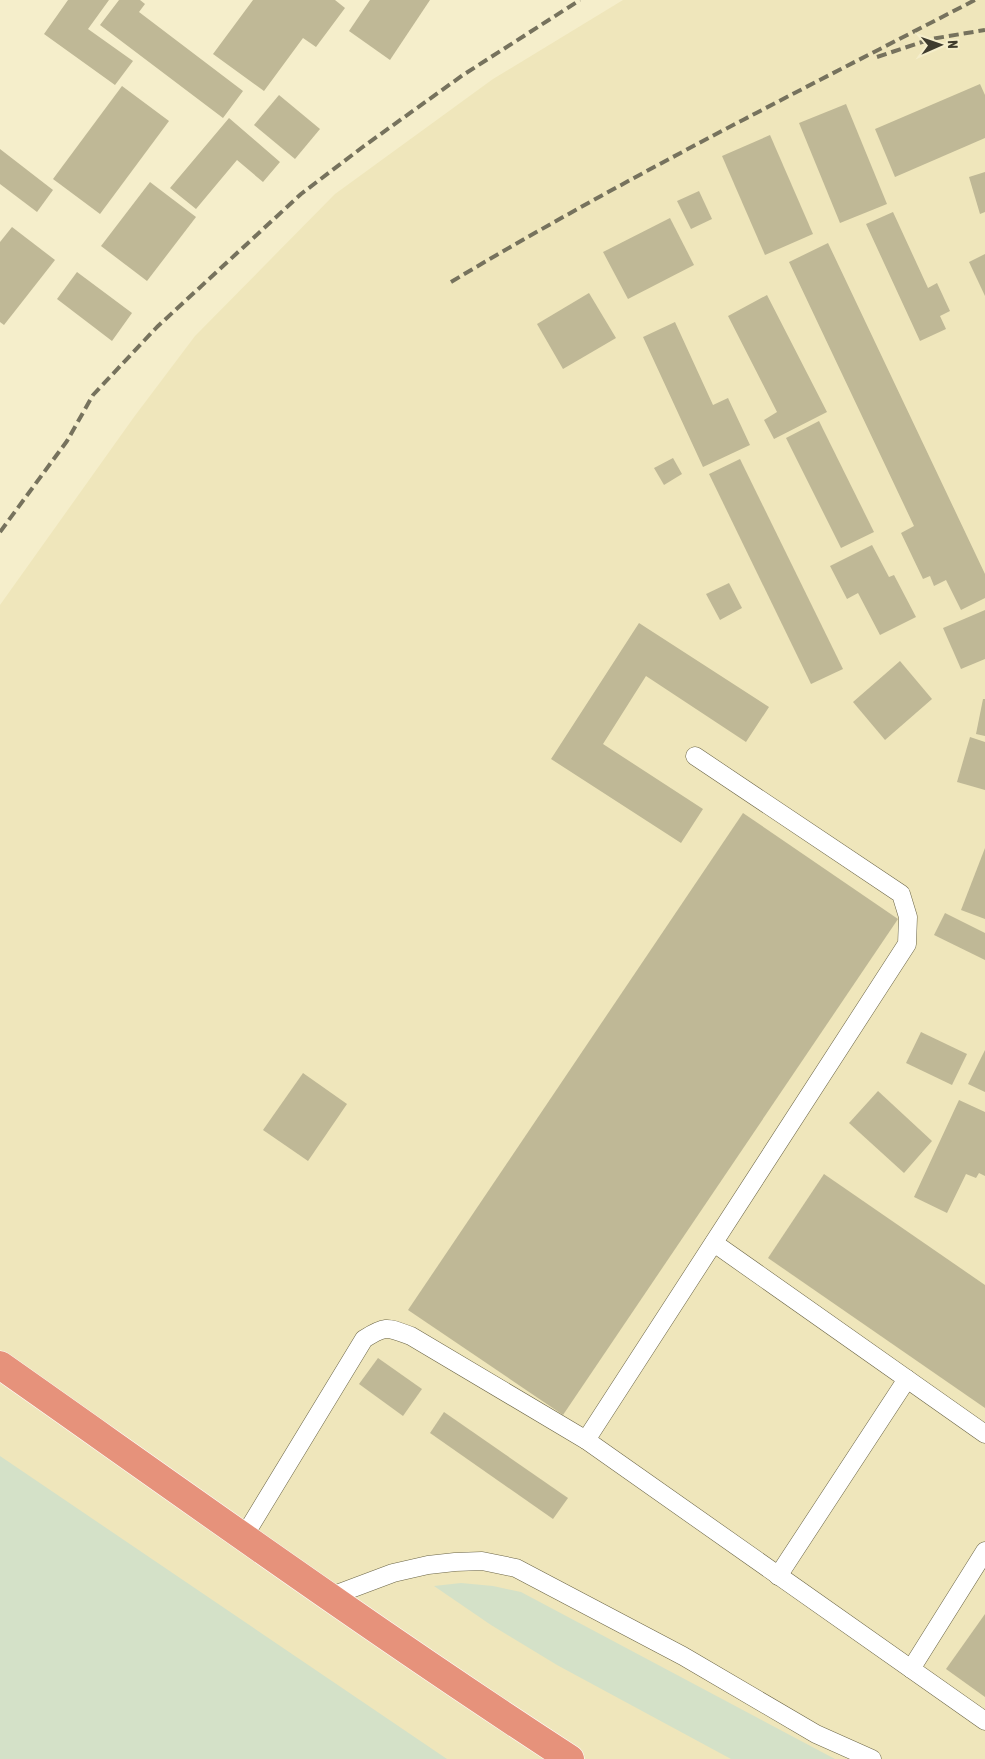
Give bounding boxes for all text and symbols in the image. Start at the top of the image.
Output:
north arrow [915,20,965,70]
text: N [945,40,961,49]

